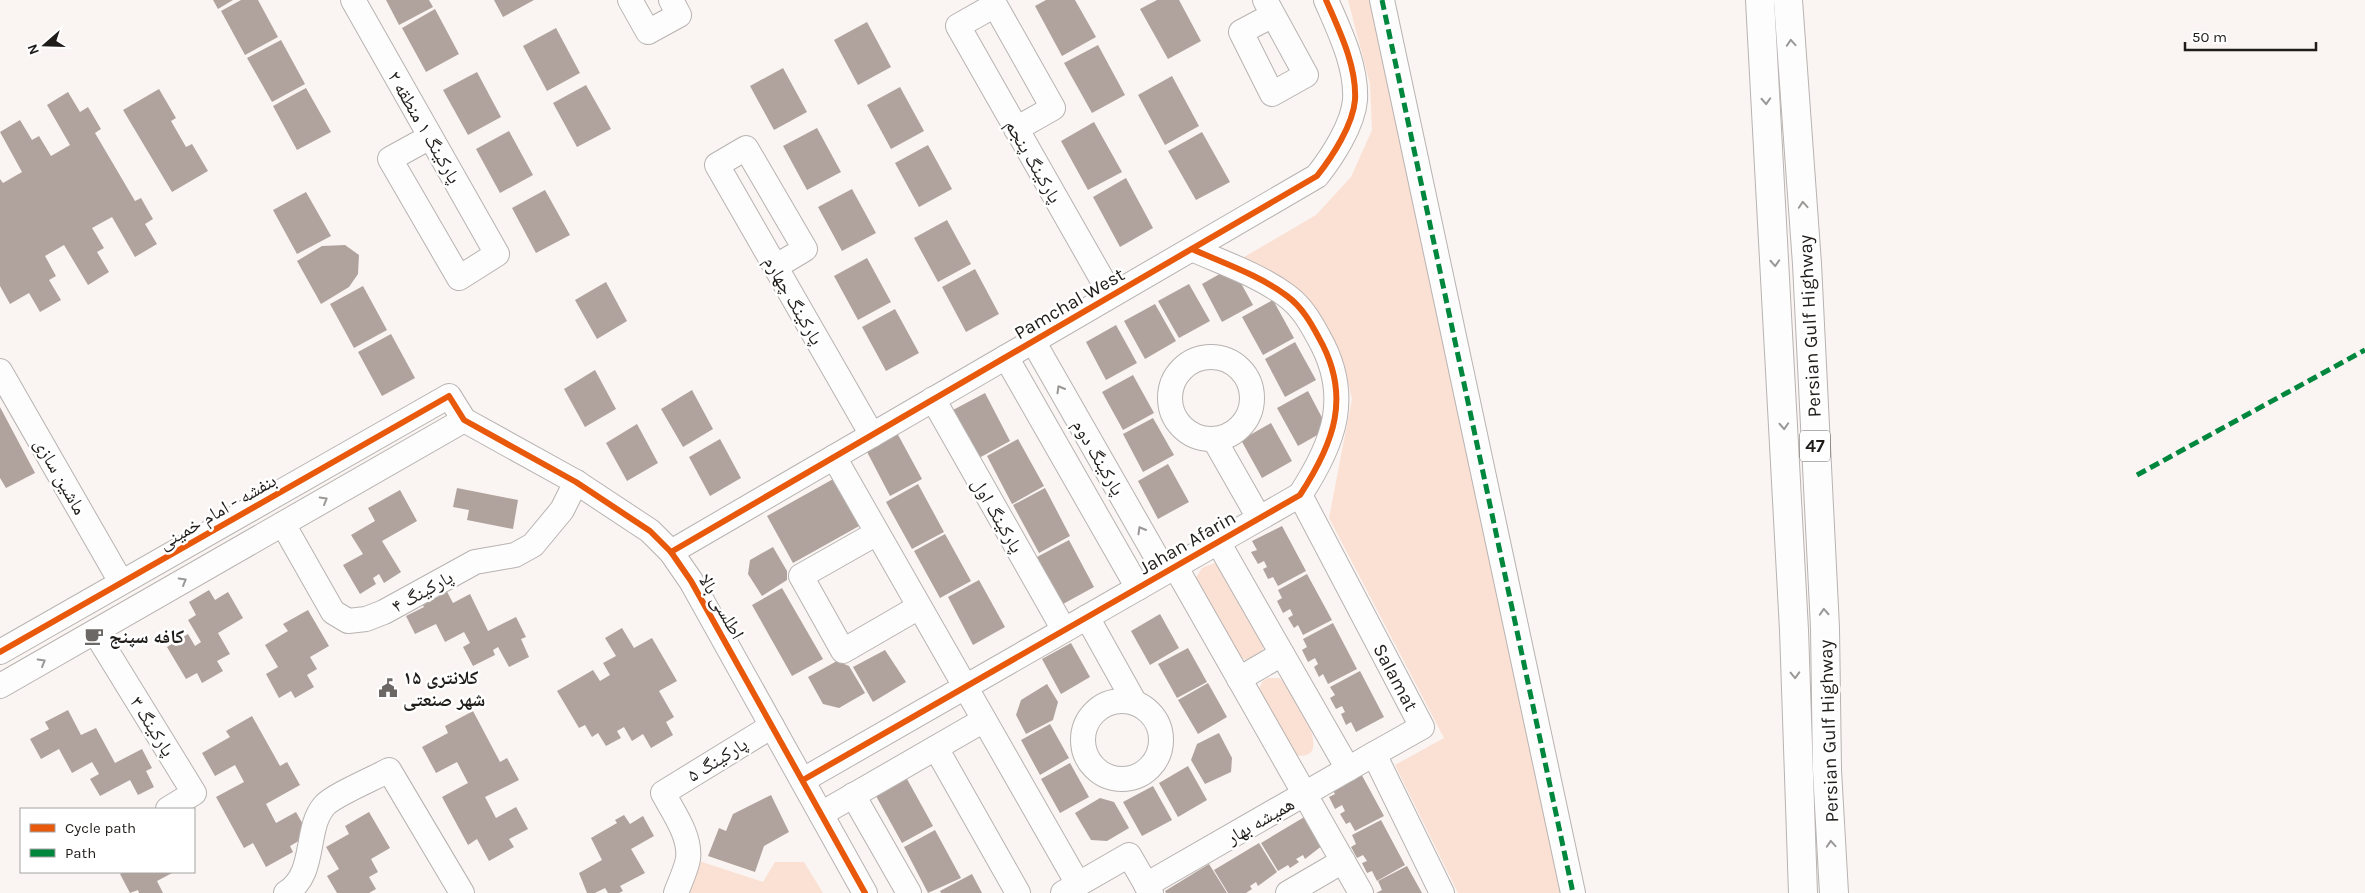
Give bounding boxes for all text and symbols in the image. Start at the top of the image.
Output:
north arrow [20,20,70,70]
scale bar [2185,20,2316,52]
text: 50 m [2192,28,2227,46]
one-way arrow [1786,39,1797,47]
text: N [24,42,43,57]
street label: پارکینگ ۱ منطقه ۲ [383,67,465,188]
one-way arrow [1761,97,1772,105]
street label: پارکینگ پنجم [1000,116,1066,208]
one-way arrow [1797,201,1808,209]
street label: Persian Gulf Highway [1794,234,1826,418]
street label: پارکینگ چهارم [757,252,827,350]
one-way arrow [1770,260,1781,268]
street label: Pamchal West [1010,263,1129,344]
one-way arrow [1056,385,1066,394]
street label: پارکینگ دوم [1066,416,1129,500]
one-way arrow [1778,422,1789,430]
road number: 47 [1800,431,1830,462]
street label: ماشین سازی [29,434,91,519]
street label: بنفشه - امام خمینی [155,469,281,556]
street label: پارکینگ اول [967,474,1027,557]
one-way arrow [319,496,328,506]
street label: Jahan Afarin [1135,506,1240,579]
one-way arrow [1137,526,1147,535]
street label: پارکینگ ۴ [388,566,457,618]
street label: اطلسی بالا [694,570,749,643]
one-way arrow [178,577,187,587]
one-way arrow [1819,608,1830,616]
cafe icon: کافه سپنج [83,625,105,647]
place label: کافه سپنج [109,626,185,649]
street label: Persian Gulf Highway [1815,639,1843,823]
street label: Salamat [1368,640,1422,715]
one-way arrow [37,658,46,668]
place label: کلانتری ۱۵ شهر صنعتی [403,667,485,711]
one-way arrow [1790,672,1800,680]
public building icon: کلانتری ۱۵ شهر صنعتی [377,677,399,699]
street label: پارکینگ ۳ [125,692,179,761]
street label: پارکینگ ۵ [683,733,752,787]
street label: همیشه بهار [1222,793,1298,850]
legend [20,808,195,873]
text: Cycle path [65,819,136,837]
one-way arrow [1826,840,1837,848]
text: Path [65,844,96,862]

